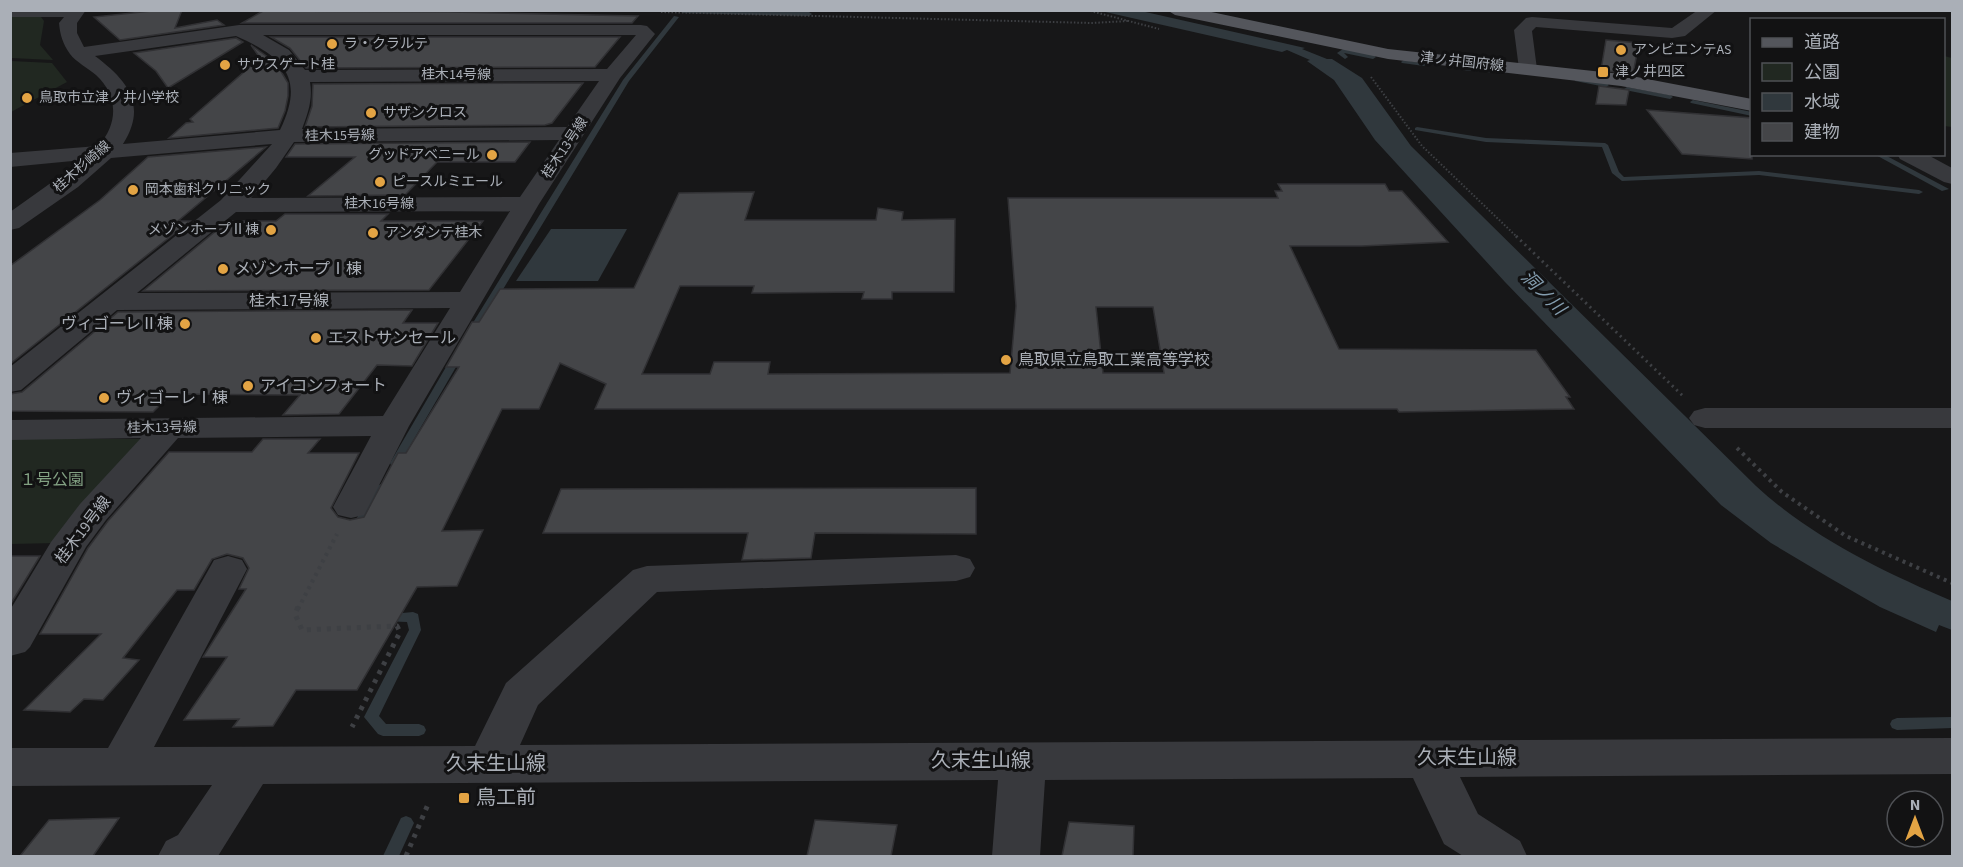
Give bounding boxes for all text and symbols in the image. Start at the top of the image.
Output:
legend [1750,18,1945,156]
text: 道路 [1804,30,1840,55]
place label: ラ・クラルテ [344,34,428,54]
marker: ラ・クラルテ [325,37,339,51]
place label: アンビエンテAS [1633,40,1732,60]
marker: アンビエンテAS [1614,43,1628,57]
street label: 津ノ井国府線 [1419,48,1505,76]
place label: サウスゲート桂 [237,55,335,75]
marker: サウスゲート桂 [218,58,232,72]
text: 公園 [1804,60,1840,85]
place label: 津ノ井四区 [1615,62,1685,82]
street label: 桂木14号線 [421,65,491,85]
marker: 津ノ井四区 [1596,65,1610,79]
place label: 鳥取市立津ノ井小学校 [39,88,179,108]
text: 水域 [1804,90,1840,115]
marker: 鳥取市立津ノ井小学校 [20,91,34,105]
place label: サザンクロス [383,103,467,123]
marker: サザンクロス [364,106,378,120]
street label: 桂木13号線 [537,113,593,183]
text: 建物 [1804,120,1840,145]
street label: 桂木15号線 [305,125,375,147]
street label: 桂木杉崎線 [49,136,115,198]
place label: グッドアベニール [368,145,480,165]
marker: グッドアベニール [485,148,499,162]
place label: ピースルミエール [392,172,503,192]
marker: ピースルミエール [373,175,387,189]
place label: 岡本歯科クリニック [145,180,271,200]
marker: 岡本歯科クリニック [126,183,140,197]
street label: 桂木16号線 [344,194,414,214]
place label: メゾンホープⅡ棟 [148,220,259,240]
marker: メゾンホープⅡ棟 [264,223,278,237]
place label: アンダンテ桂木 [385,223,482,243]
marker: アンダンテ桂木 [366,226,380,240]
place label: メゾンホープⅠ棟 [235,258,362,280]
marker: メゾンホープⅠ棟 [216,262,230,276]
water label: 洞ノ川 [1515,265,1572,322]
street label: 桂木17号線 [249,290,329,312]
place label: ヴィゴーレⅡ棟 [61,313,173,335]
marker: ヴィゴーレⅡ棟 [178,317,192,331]
place label: エストサンセール [328,327,456,349]
marker: エストサンセール [309,331,323,345]
place label: 鳥取県立鳥取工業高等学校 [1018,349,1210,371]
marker: 鳥取県立鳥取工業高等学校 [999,353,1013,367]
place label: アイコンフォート [260,375,387,397]
marker: アイコンフォート [241,379,255,393]
place label: ヴィゴーレⅠ棟 [116,387,228,409]
marker: ヴィゴーレⅠ棟 [97,391,111,405]
street label: 桂木13号線 [127,417,197,439]
park label: １号公園 [20,469,84,491]
street label: 桂木19号線 [50,491,116,569]
street label: 久末生山線 [1417,744,1517,772]
street label: 久末生山線 [931,747,1031,775]
street label: 久末生山線 [446,750,546,778]
place label: 鳥工前 [476,784,536,812]
north arrow [1885,789,1945,849]
marker: 鳥工前 [457,791,471,805]
text: N [1910,794,1920,816]

